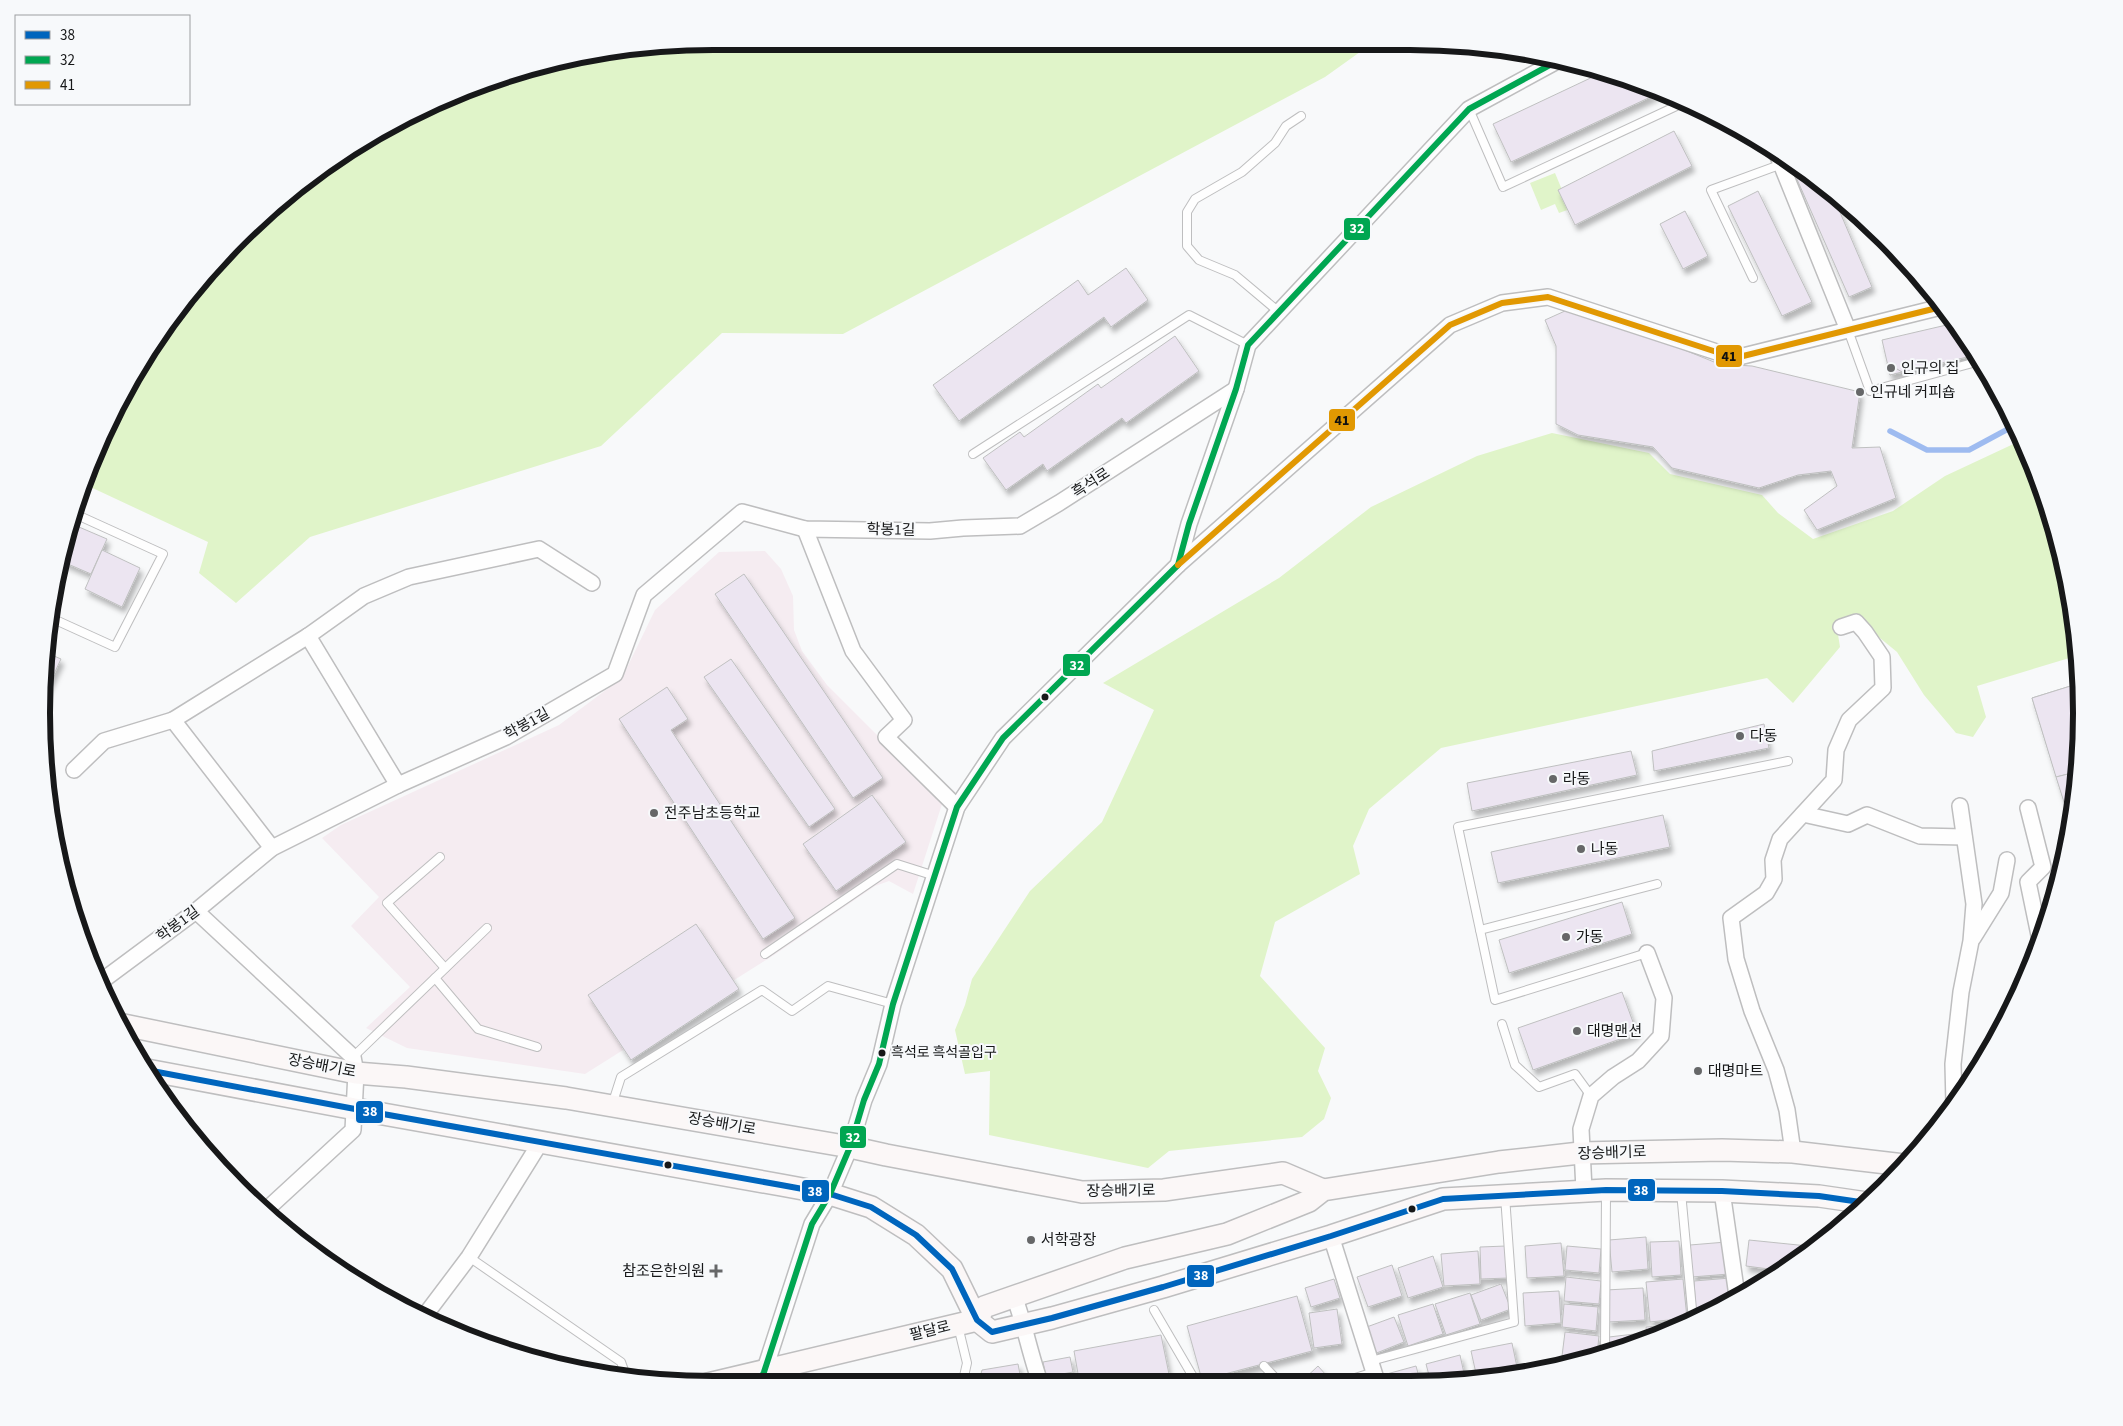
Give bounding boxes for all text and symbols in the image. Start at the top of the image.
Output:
legend [15,15,190,105]
text: 38 [60,25,75,46]
text: 32 [60,50,75,71]
text: 41 [60,75,75,96]
line badge: 32 [1343,217,1371,241]
text: 32 [1350,219,1364,239]
line badge: 41 [1715,344,1743,368]
text: 41 [1722,347,1736,367]
place label: 인규의 집 [1901,358,1959,379]
marker: 인규의 집 [1885,362,1897,374]
place label: 인규네 커피숍 [1870,382,1956,403]
marker: 인규네 커피숍 [1854,386,1866,398]
line badge: 41 [1328,408,1356,432]
text: 41 [1335,411,1349,431]
street label: 흑석로 [1068,463,1114,503]
street label: 학봉1길 [866,519,916,541]
line badge: 32 [1062,653,1091,677]
text: 32 [1070,656,1084,676]
unlabelled marker [1040,692,1050,702]
street label: 학봉1길 [501,703,553,745]
place label: 다동 [1750,726,1778,747]
marker: 다동 [1734,730,1746,742]
place label: 라동 [1563,769,1591,790]
marker: 라동 [1547,773,1559,785]
place label: 전주남초등학교 [664,803,761,824]
marker: 전주남초등학교 [648,807,660,819]
place label: 나동 [1591,839,1619,860]
marker: 나동 [1575,843,1587,855]
street label: 학봉1길 [152,901,204,947]
place label: 가동 [1576,927,1604,948]
marker: 가동 [1560,931,1572,943]
place label: 대명맨션 [1587,1021,1642,1042]
marker: 대명맨션 [1571,1025,1583,1037]
place label: 흑석로 흑석골입구 [891,1043,997,1063]
marker: 흑석로 흑석골입구 [877,1048,887,1058]
street label: 장승배기로 [286,1049,358,1083]
place label: 대명마트 [1708,1061,1763,1082]
marker: 대명마트 [1692,1065,1704,1077]
line badge: 38 [355,1100,384,1124]
text: 38 [363,1102,377,1122]
street label: 장승배기로 [686,1108,758,1140]
line badge: 32 [839,1125,867,1149]
text: 32 [846,1128,860,1148]
street label: 장승배기로 [1577,1141,1647,1165]
unlabelled marker [663,1160,673,1170]
line badge: 38 [1627,1178,1656,1202]
line badge: 38 [801,1179,830,1203]
street label: 장승배기로 [1086,1180,1156,1202]
text: 38 [1634,1181,1648,1201]
text: 38 [808,1182,822,1202]
unlabelled marker [1407,1204,1417,1214]
place label: 서학광장 [1041,1230,1096,1251]
marker: 서학광장 [1025,1234,1037,1246]
place label: 참조은한의원 [622,1261,705,1282]
marker: 참조은한의원 [709,1264,723,1278]
line badge: 38 [1186,1264,1215,1288]
text: 38 [1194,1266,1208,1286]
street label: 팔달로 [907,1316,953,1346]

